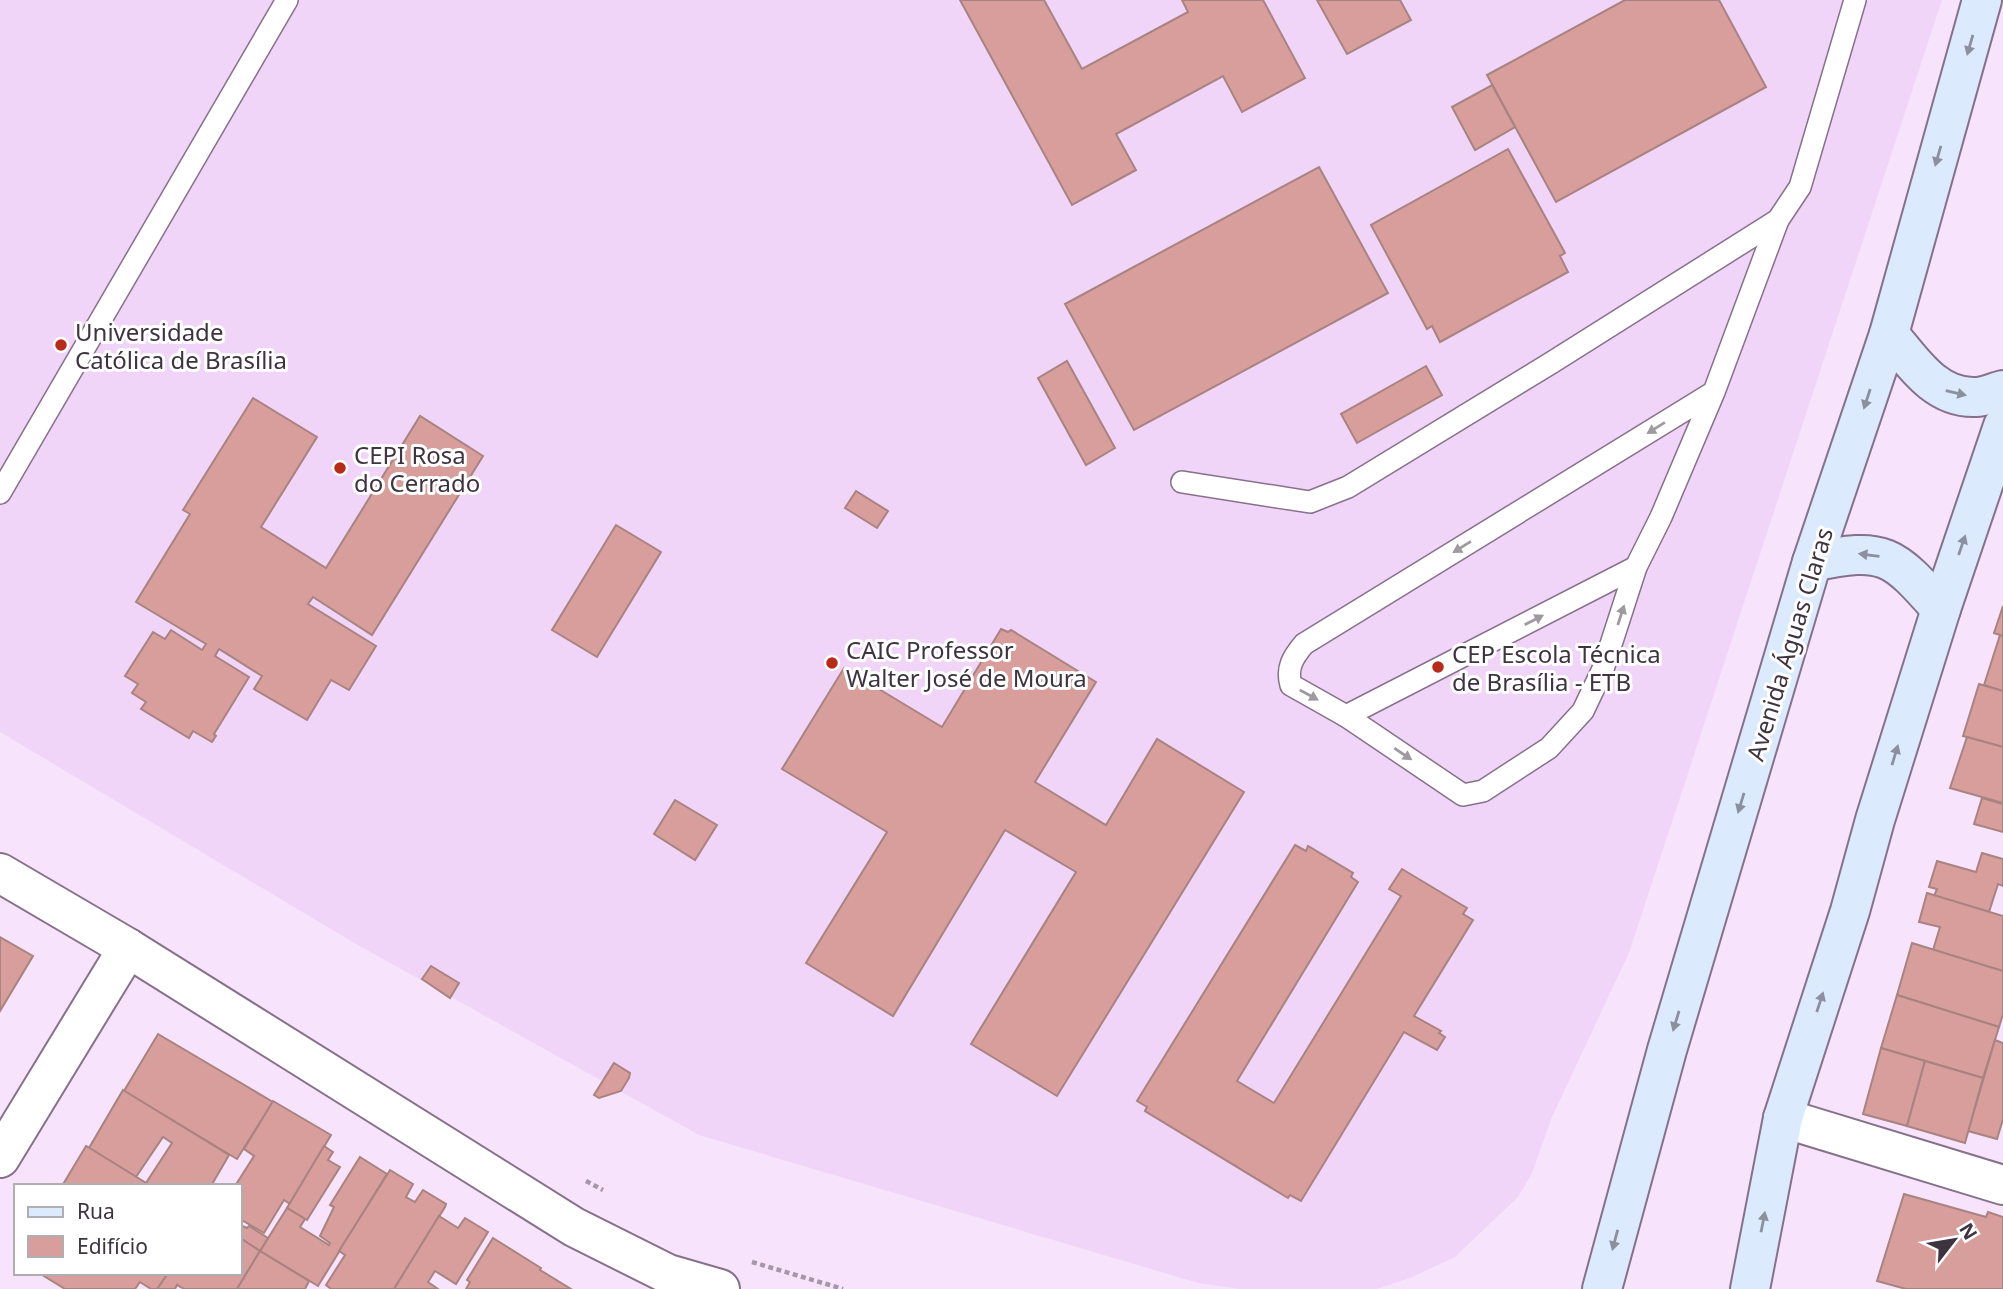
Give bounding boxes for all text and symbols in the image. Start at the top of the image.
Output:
one-way arrow [1964,35,1974,56]
one-way arrow [1933,146,1943,167]
place label: Universidade Católica de Brasília [75,315,287,376]
marker: Universidade Católica de Brasília [53,337,69,353]
one-way arrow [1861,388,1872,409]
one-way arrow [1946,388,1968,399]
one-way arrow [1647,421,1666,434]
place label: CEPI Rosa do Cerrado [354,438,480,499]
marker: CEPI Rosa do Cerrado [332,460,348,476]
street label: Avenida Águas Claras [1738,524,1840,764]
one-way arrow [1957,534,1968,555]
one-way arrow [1453,540,1472,553]
one-way arrow [1858,550,1880,561]
one-way arrow [1616,604,1627,625]
one-way arrow [1524,614,1544,625]
place label: CAIC Professor Walter José de Moura [846,633,1087,694]
place label: CEP Escola Técnica de Brasília - ETB [1452,637,1661,698]
marker: CAIC Professor Walter José de Moura [824,655,840,671]
marker: CEP Escola Técnica de Brasília - ETB [1430,659,1446,675]
one-way arrow [1299,689,1319,701]
one-way arrow [1891,744,1901,765]
one-way arrow [1394,747,1412,761]
one-way arrow [1735,793,1745,814]
one-way arrow [1815,992,1826,1013]
one-way arrow [1671,1011,1681,1032]
legend [14,1184,242,1275]
text: Rua [77,1197,115,1225]
north arrow [1919,1205,1989,1275]
one-way arrow [1757,1211,1768,1233]
text: N [1953,1218,1984,1245]
one-way arrow [1609,1229,1620,1251]
text: Edifício [77,1232,148,1260]

